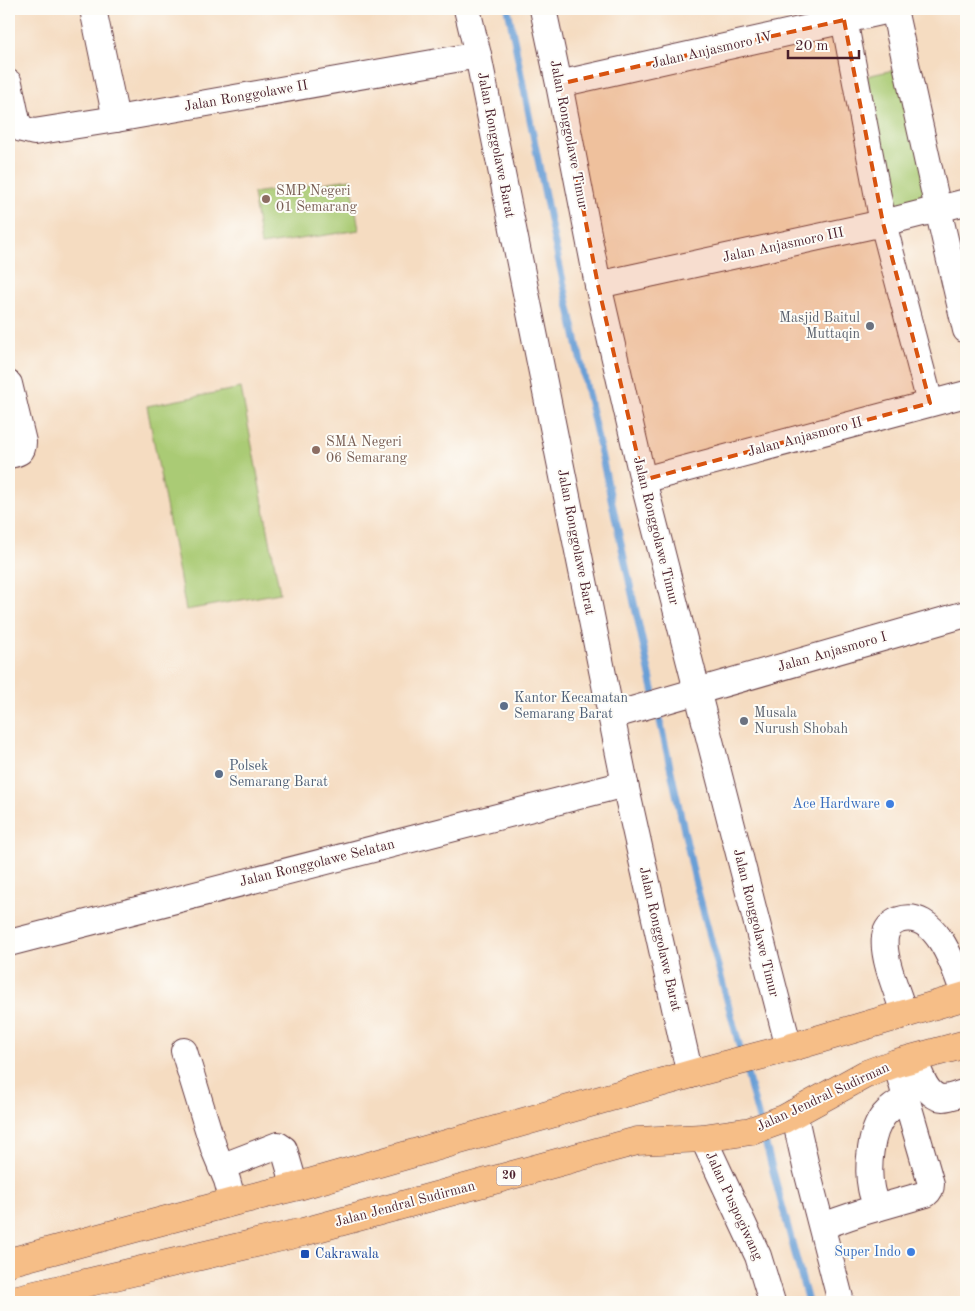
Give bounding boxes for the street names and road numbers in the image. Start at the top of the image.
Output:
street label: Jalan Anjasmoro IV [650,29,774,71]
street label: Jalan Ronggolawe Timur [548,59,590,211]
street label: Jalan Ronggolawe Barat [475,71,517,219]
street label: Jalan Ronggolawe II [183,78,309,114]
street label: Jalan Anjasmoro III [721,225,845,265]
street label: Jalan Anjasmoro II [746,415,864,459]
street label: Jalan Ronggolawe Timur [631,455,681,607]
street label: Jalan Ronggolawe Barat [555,468,597,616]
street label: Jalan Anjasmoro I [776,630,888,674]
street label: Jalan Ronggolawe Selatan [238,837,396,889]
street label: Jalan Ronggolawe Timur [731,847,781,999]
street label: Jalan Ronggolawe Barat [636,865,684,1013]
street label: Jalan Jendral Sudirman [755,1060,892,1134]
street label: Jalan Puspogiwang [703,1150,765,1263]
road number: 20 [496,1166,522,1186]
street label: Jalan Jendral Sudirman [333,1178,477,1229]

